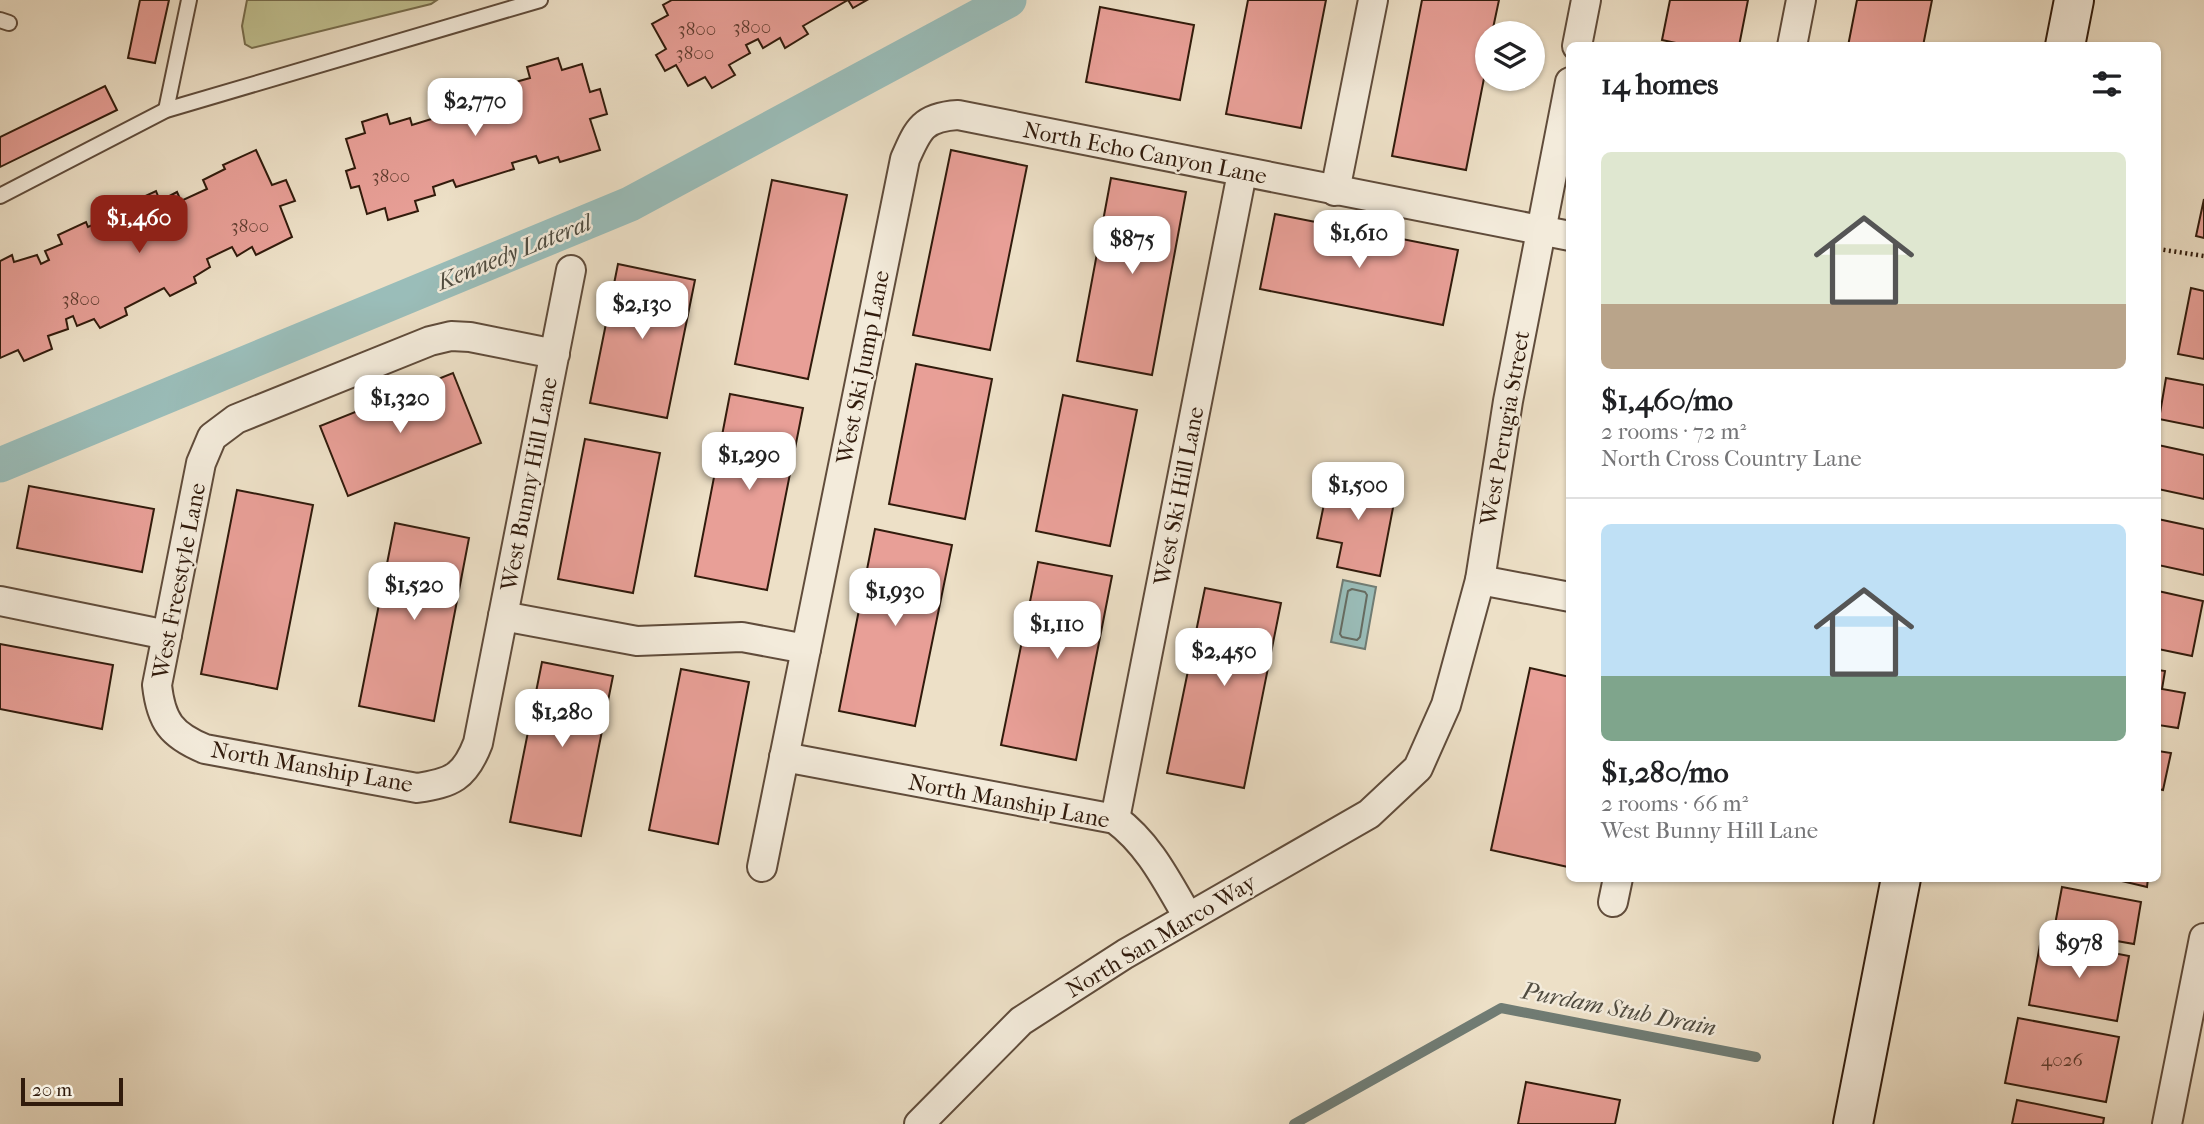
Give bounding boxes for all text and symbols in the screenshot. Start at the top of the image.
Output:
house number: 3800 [733,16,771,38]
house number: 3800 [678,18,716,40]
map controls [1475,21,1545,91]
button: layers [1475,21,1545,91]
house number: 3800 [676,42,714,64]
icon: filters [2088,65,2126,103]
text: 14 homes [1601,67,1718,102]
pin: $2,770 [418,78,532,138]
text: $2,770 [444,87,506,114]
street label: North Echo Canyon Lane [1021,116,1269,190]
house number: 3800 [372,165,410,187]
pin: $1,460 [82,196,196,255]
icon: home [1801,197,1927,323]
text: $1,460 [107,204,171,231]
water label: Kennedy Lateral [431,207,598,296]
pin: $1,610 [1302,210,1416,270]
house number: 3800 [231,215,269,237]
pin: $875 [1091,216,1173,276]
text: $1,610 [1330,219,1388,246]
text: $875 [1109,225,1155,252]
street label: West Ski Jump Lane [831,268,895,467]
pin: $2,130 [585,282,699,341]
house number: 3800 [62,288,100,310]
text: $2,130 [612,290,672,317]
street label: West Perugia Street [1474,329,1535,528]
street label: West Bunny Hill Lane [495,375,563,594]
pin: $1,320 [343,376,457,435]
text: $1,460/mo [1601,383,1733,418]
text: $1,320 [370,384,430,411]
street label: West Ski Hill Lane [1148,404,1210,589]
text: 2 rooms · 72 m² [1601,418,1746,445]
pin: $1,290 [692,433,806,492]
text: $1,290 [718,441,780,468]
text: North Cross Country Lane [1601,445,1862,472]
pin: $1,500 [1301,462,1415,522]
text: $1,500 [1328,471,1388,498]
street label: West Freestyle Lane [147,481,211,682]
pin: $1,520 [357,562,471,622]
pin: $1,930 [838,568,952,628]
icon: home [1801,569,1927,695]
text: $1,520 [384,571,444,598]
text: $1,930 [865,577,925,604]
pin: $1,110 [1000,602,1114,661]
text: $1,110 [1030,610,1084,637]
pin: $2,450 [1167,628,1281,688]
text: $2,450 [1191,637,1257,664]
pin: $1,280 [505,690,619,749]
text: $1,280 [531,698,593,725]
street label: North Manship Lane [209,736,415,798]
text: $1,280/mo [1601,755,1729,790]
street label: North Manship Lane [906,768,1112,834]
text: 2 rooms · 66 m² [1601,790,1748,817]
text: West Bunny Hill Lane [1601,817,1818,844]
street label: North San Marco Way [1061,868,1262,1003]
pin: $978 [2038,920,2120,980]
text: $978 [2055,929,2103,956]
water label: Purdam Stub Drain [1518,976,1719,1042]
house number: 4026 [2041,1049,2084,1071]
scale bar [21,1075,122,1107]
text: 20 m [32,1079,72,1101]

